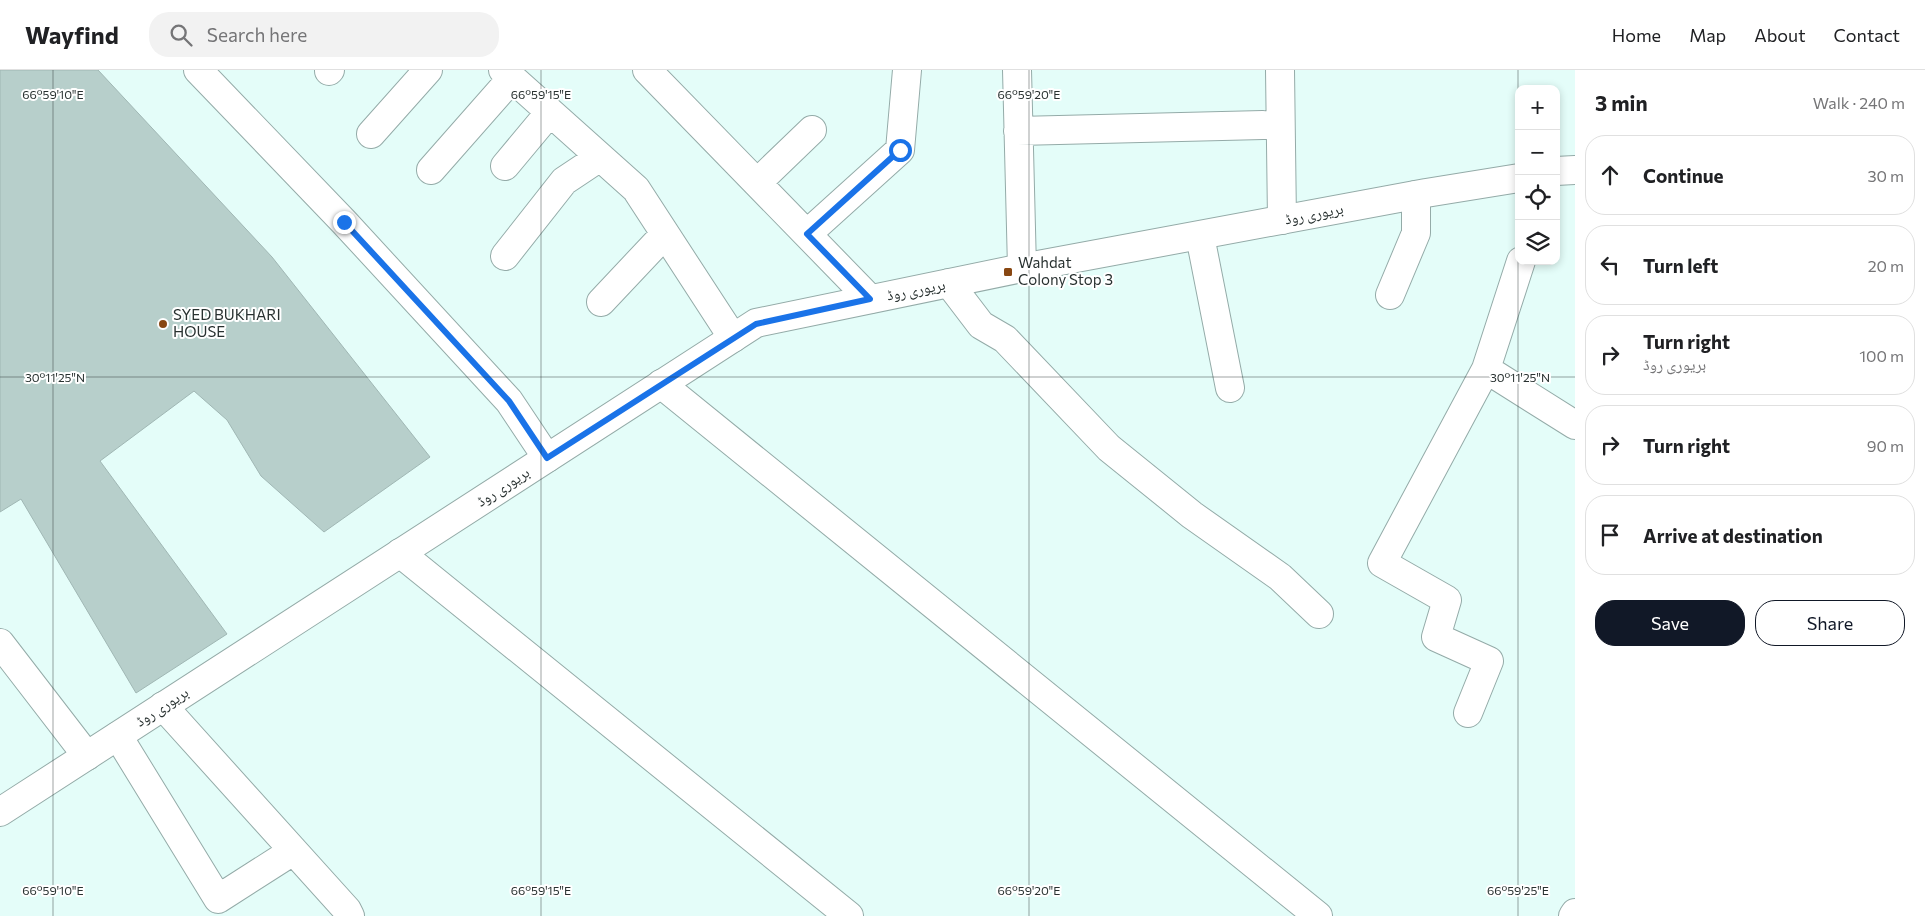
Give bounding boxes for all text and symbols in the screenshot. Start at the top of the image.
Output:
search box [149,12,499,57]
text: Wayfind [25,20,119,49]
icon: search [167,21,195,49]
text: Search here [207,23,307,46]
text: Home [1612,24,1661,46]
text: Map [1689,24,1726,46]
text: About [1754,24,1806,46]
text: Contact [1834,24,1900,46]
map controls [1515,85,1560,265]
button: + [1515,85,1560,130]
text: 66°59'10"E [22,87,84,101]
text: 66°59'15"E [511,87,571,101]
text: 66°59'20"E [998,87,1060,101]
text: 3 min [1595,90,1648,115]
text: Walk · 240 m [1813,93,1905,112]
button: − [1515,130,1560,175]
route start [889,139,912,162]
icon: ahead [1596,161,1624,189]
text: Continue [1643,164,1723,187]
text: 30 m [1867,166,1904,185]
button: locate [1515,175,1560,220]
street label: بریوری روڈ [1283,199,1345,229]
route end [333,211,356,234]
button: layers [1515,220,1560,265]
icon: left [1596,251,1624,279]
place label: Wahdat Colony Stop 3 [1018,253,1113,288]
text: Turn left [1643,254,1718,277]
text: 20 m [1868,256,1904,275]
marker: Wahdat Colony Stop 3 [1002,266,1014,278]
street label: بریوری روڈ [885,275,947,305]
place label: SYED BUKHARI HOUSE [173,305,281,340]
marker: SYED BUKHARI HOUSE [157,318,169,330]
text: Turn right [1643,330,1730,353]
icon: right [1596,341,1624,369]
text: 100 m [1859,346,1904,365]
text: بریوری روڈ [1643,354,1706,373]
text: 30°11'25"N [25,370,85,384]
text: 30°11'25"N [1490,370,1550,384]
icon: right [1596,431,1624,459]
text: Turn right [1643,434,1730,457]
text: 90 m [1867,436,1904,455]
street label: بریوری روڈ [473,462,533,512]
icon: arrive [1596,521,1624,549]
text: Arrive at destination [1643,524,1823,547]
button: Save [1595,600,1745,646]
button: Share [1755,600,1905,646]
street label: بریوری روڈ [132,682,192,732]
text: 66°59'10"E [22,883,84,897]
text: 66°59'15"E [511,883,571,897]
text: 66°59'20"E [998,883,1060,897]
text: 66°59'25"E [1487,883,1549,897]

